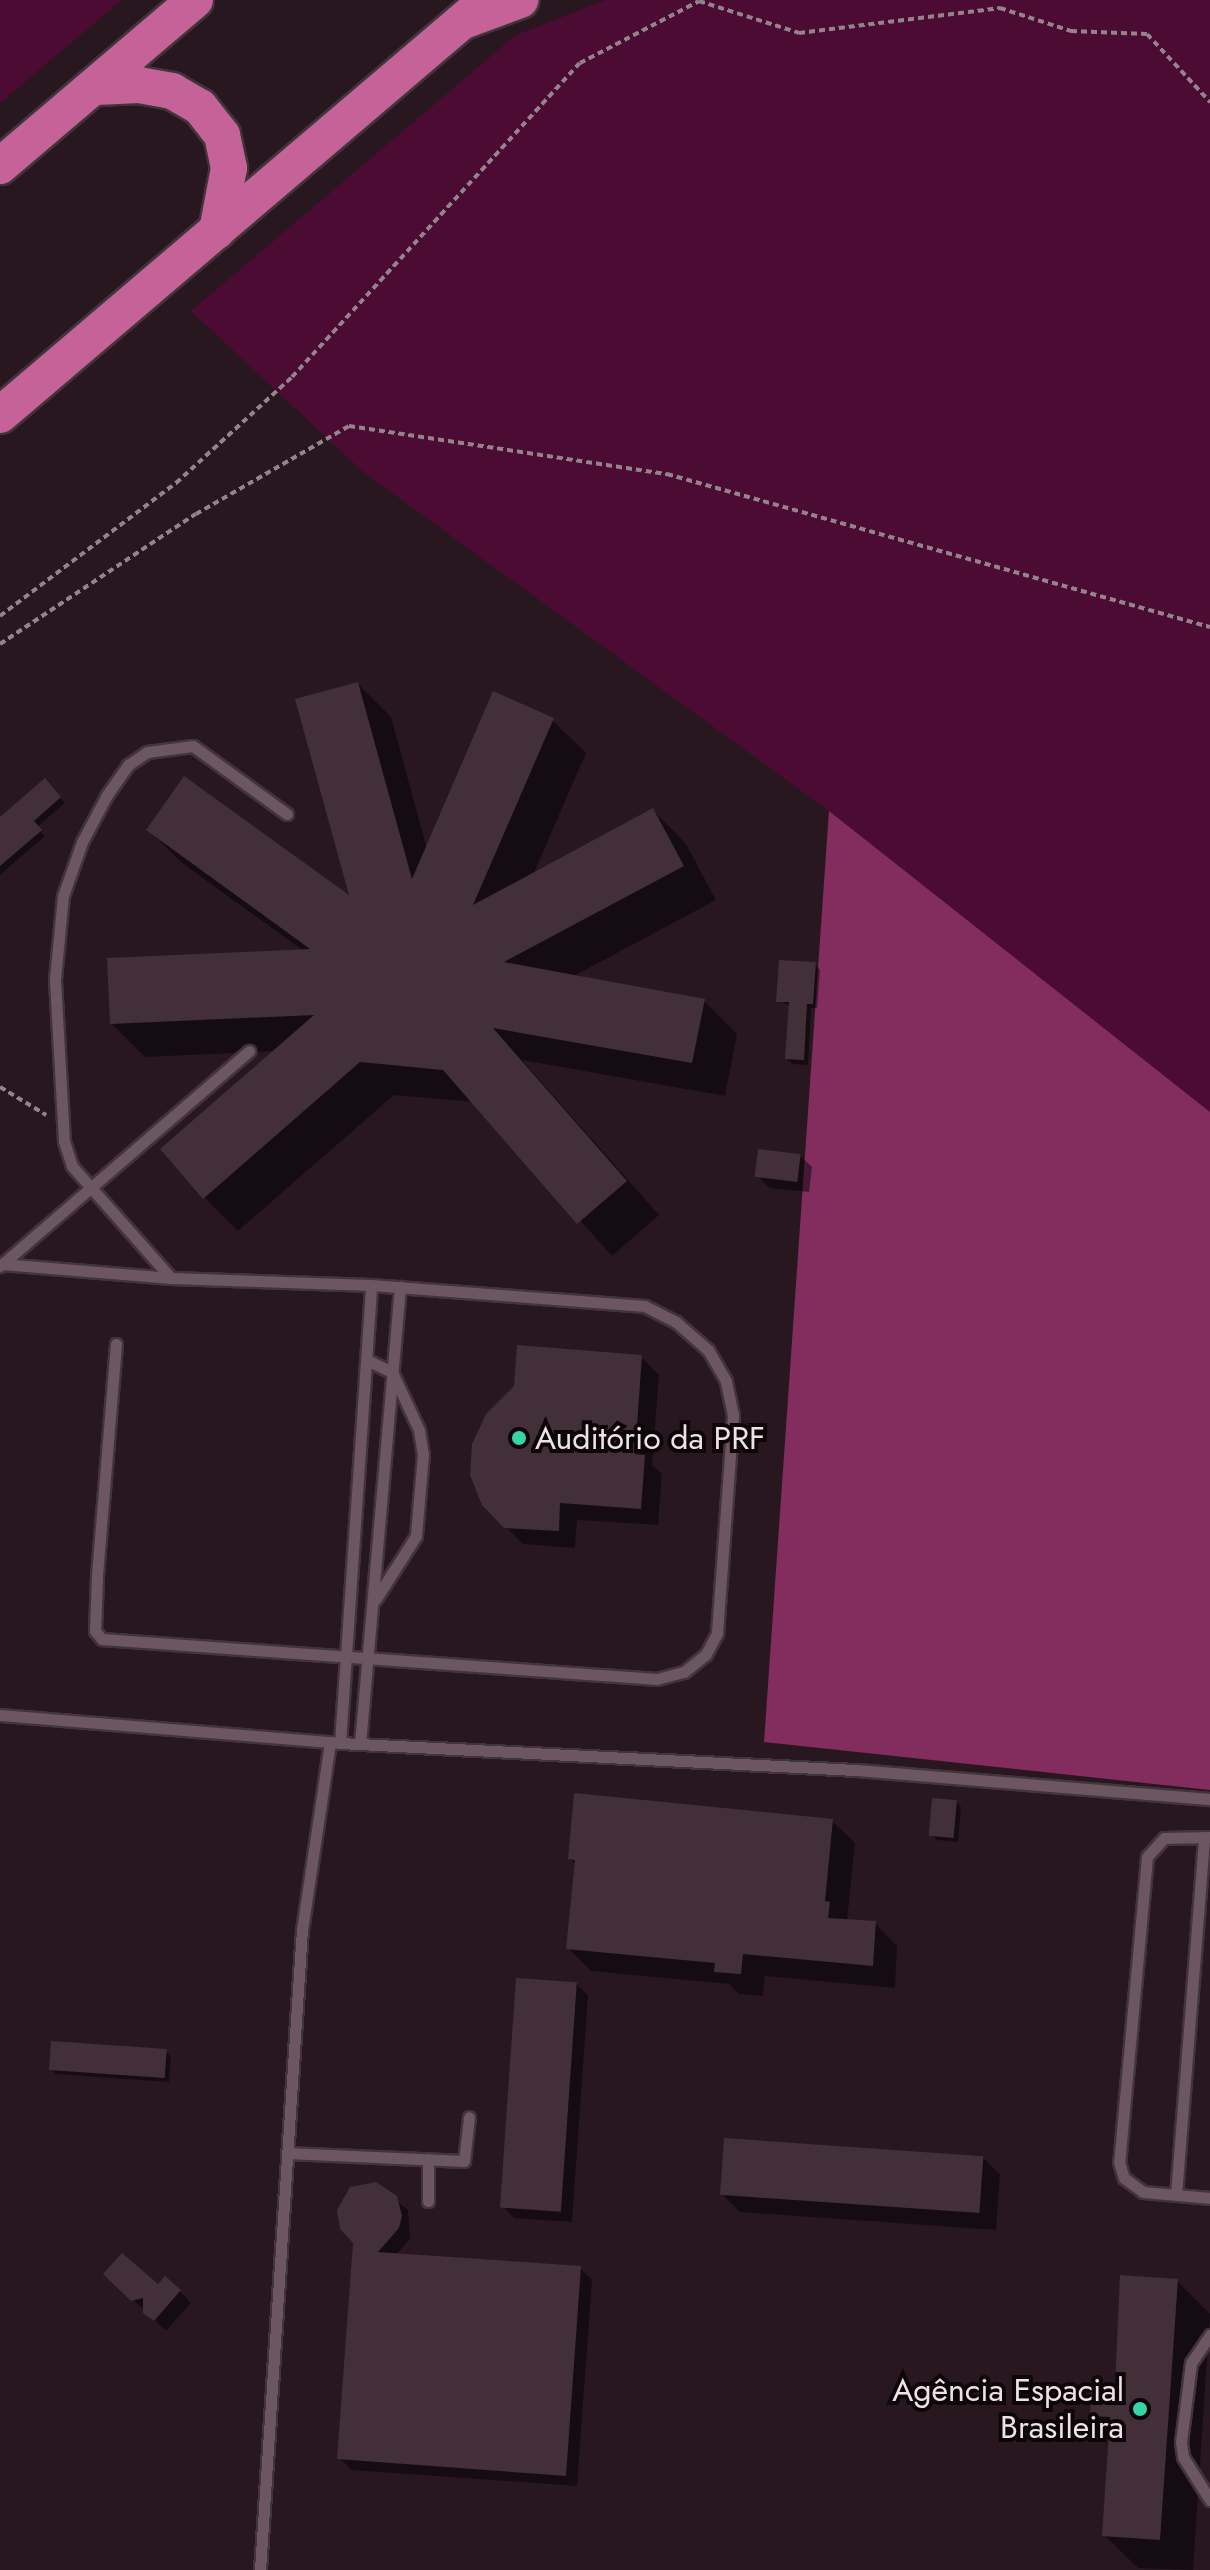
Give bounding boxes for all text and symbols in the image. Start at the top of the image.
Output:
place label: Auditório da PRF [535,1419,765,1457]
marker: Auditório da PRF [510,1429,528,1447]
place label: Agência Espacial Brasileira [892,2372,1124,2447]
marker: Agência Espacial Brasileira [1131,2400,1149,2418]

